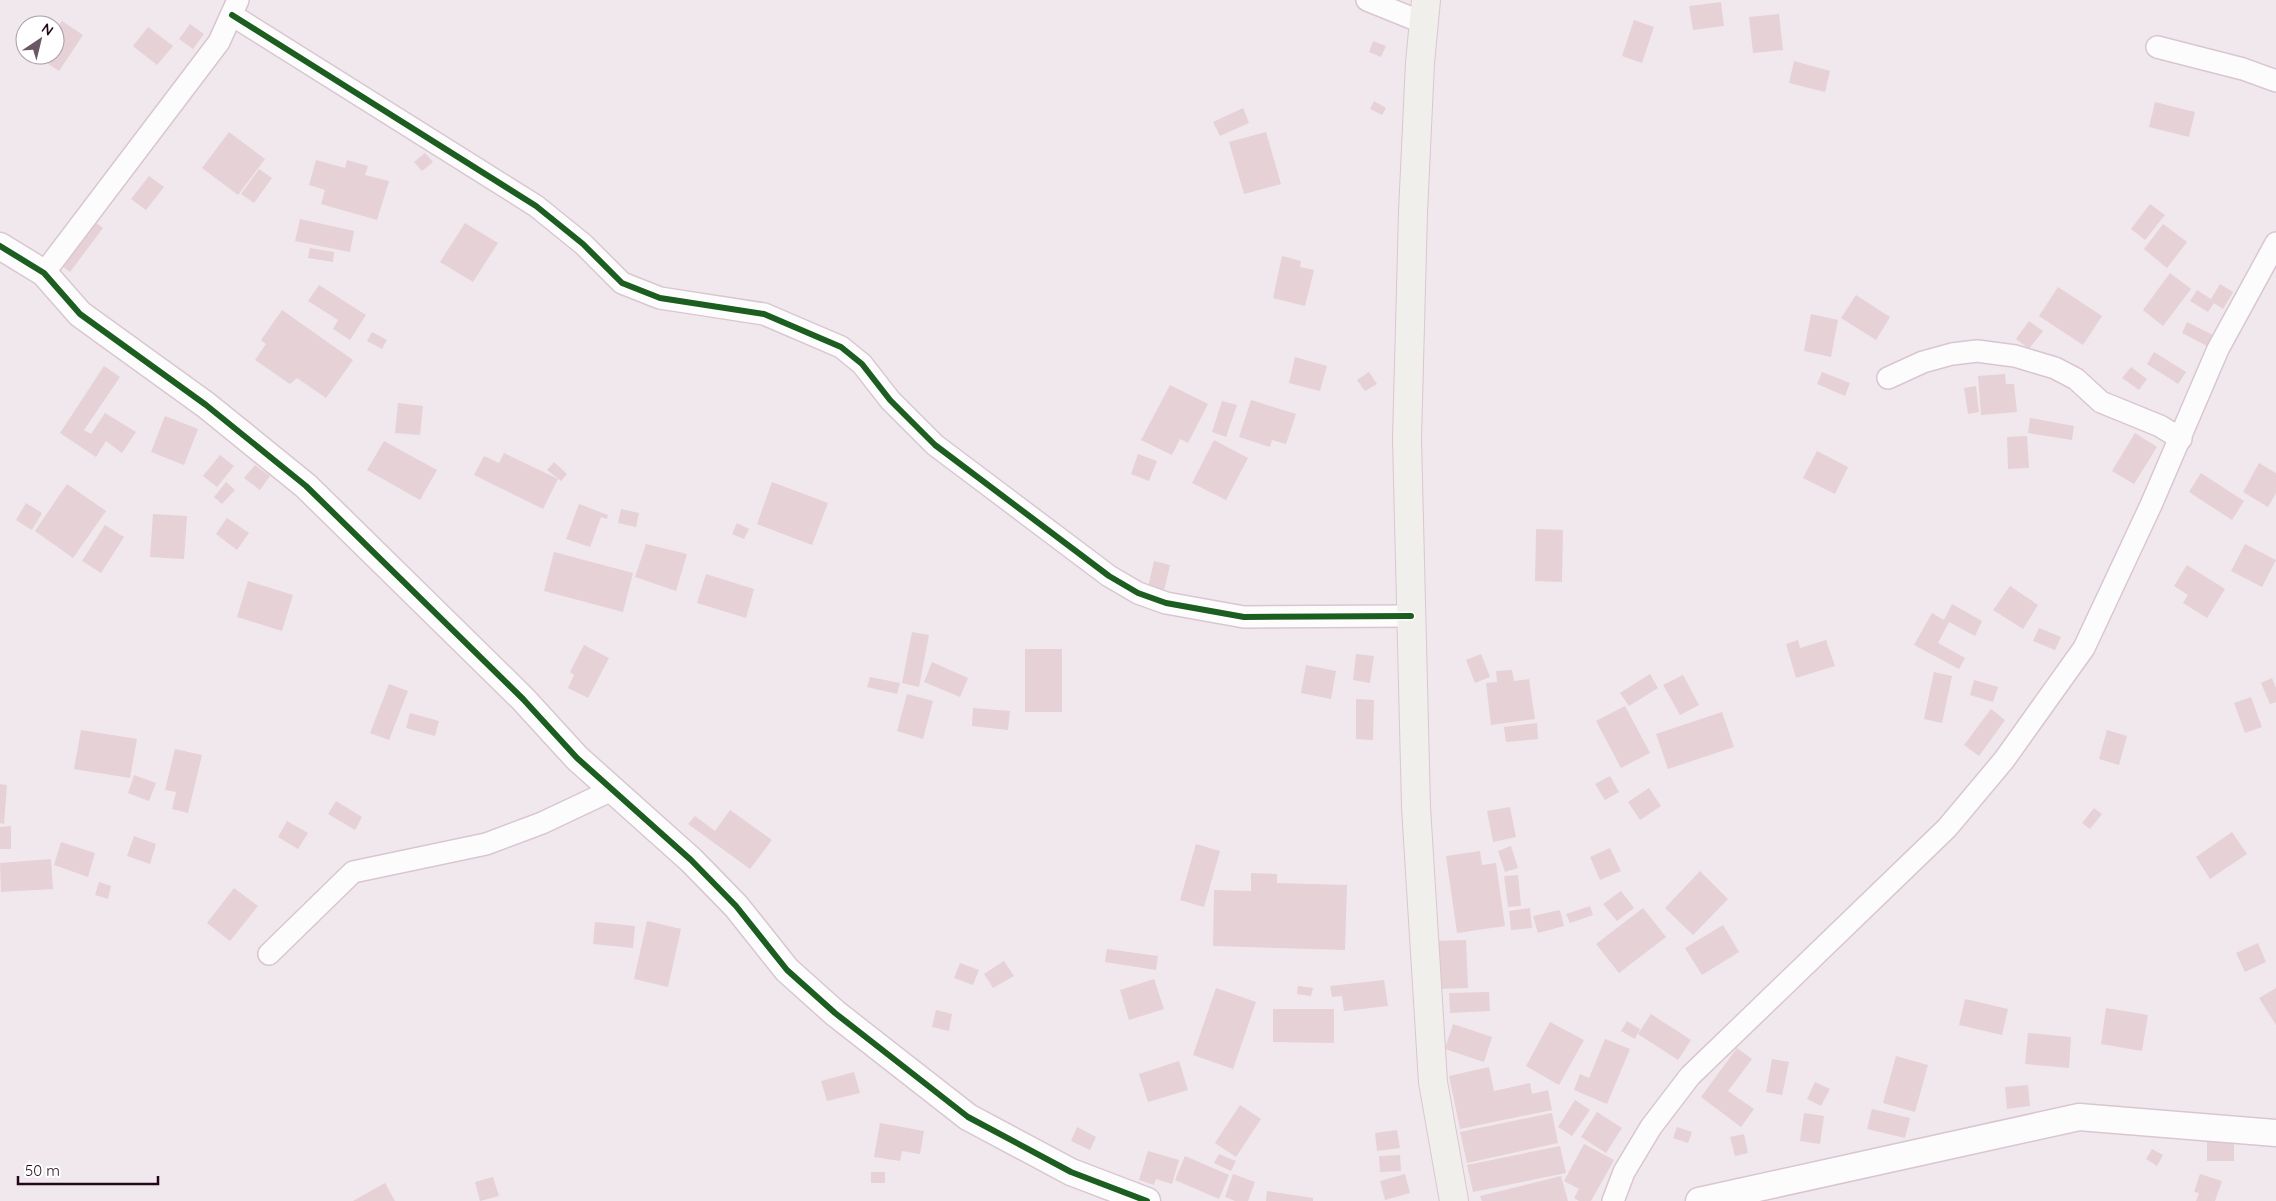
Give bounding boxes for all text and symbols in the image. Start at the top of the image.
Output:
north arrow [15,15,65,65]
text: N [38,19,57,40]
scale bar [18,1154,158,1186]
text: 50 m [25,1161,60,1180]

